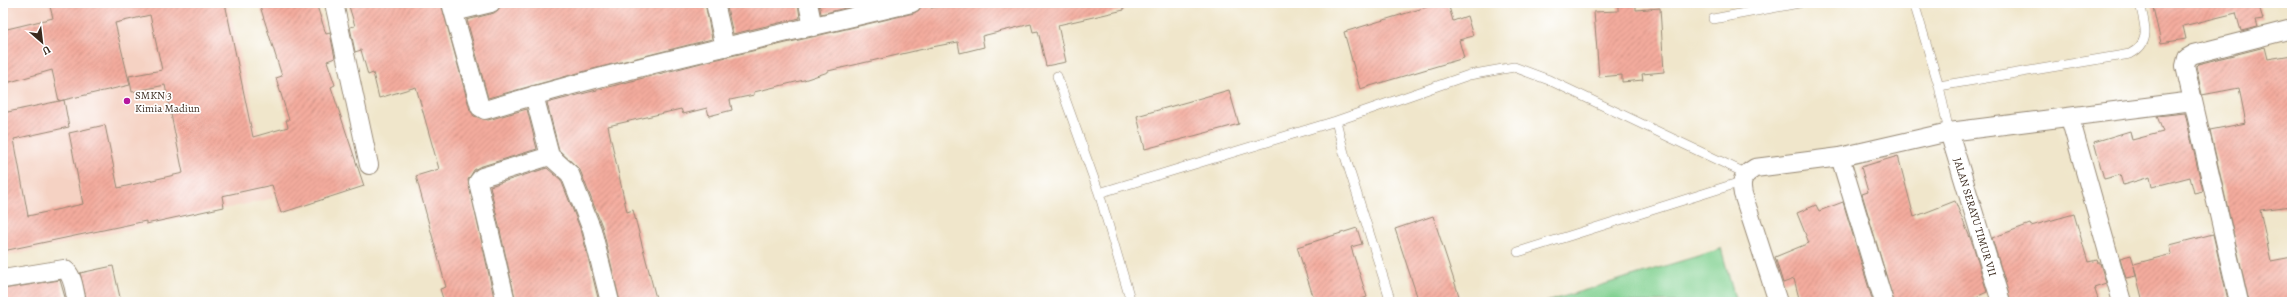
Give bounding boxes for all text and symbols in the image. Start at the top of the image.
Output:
north arrow [22,22,62,62]
text: U [39,42,53,59]
place label: SMKN 3 Kimia Madiun [135,88,200,116]
marker: SMKN 3 Kimia Madiun [122,96,132,106]
street label: JALAN SERAYU TIMUR VII [1950,156,2000,278]

